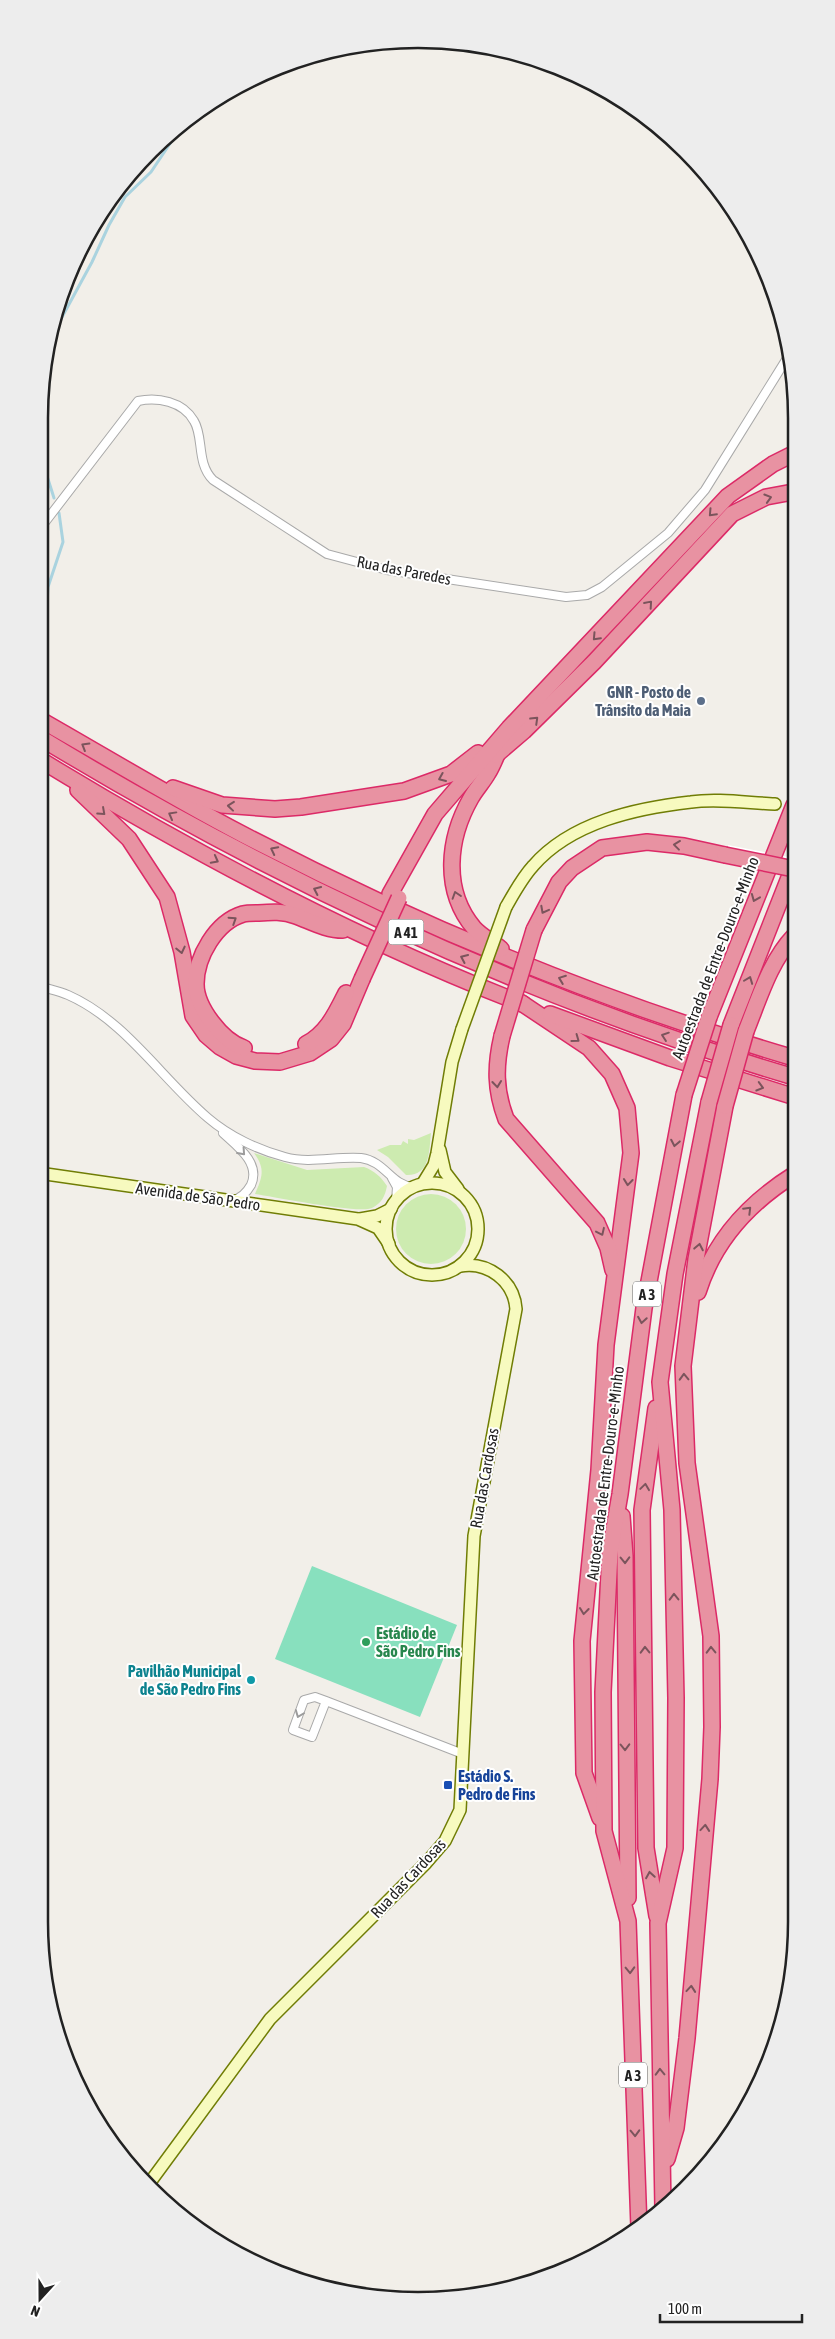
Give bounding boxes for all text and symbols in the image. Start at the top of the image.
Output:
one-way arrow [763,493,771,503]
one-way arrow [709,508,718,517]
street label: Rua das Paredes [355,552,453,588]
one-way arrow [643,601,652,610]
one-way arrow [593,632,602,641]
place label: GNR - Posto de Trânsito da Maia [595,683,691,719]
marker: GNR - Posto de Trânsito da Maia [695,695,707,707]
one-way arrow [529,717,538,726]
one-way arrow [82,742,91,752]
one-way arrow [438,771,447,782]
one-way arrow [226,801,234,812]
one-way arrow [96,806,105,815]
one-way arrow [169,811,178,821]
one-way arrow [673,840,681,851]
one-way arrow [271,846,280,856]
one-way arrow [210,854,219,864]
street label: Autoestrada de Entre-Douro-e-Minho [668,854,762,1062]
one-way arrow [313,886,322,896]
one-way arrow [452,891,462,899]
one-way arrow [751,893,762,902]
one-way arrow [540,905,550,914]
one-way arrow [228,916,237,926]
road number: A 41 [388,920,424,944]
one-way arrow [175,946,186,955]
one-way arrow [460,953,469,964]
one-way arrow [559,975,567,985]
one-way arrow [743,976,753,985]
one-way arrow [661,1032,669,1042]
one-way arrow [570,1033,579,1042]
one-way arrow [491,1080,502,1088]
one-way arrow [755,1081,763,1091]
one-way arrow [670,1139,681,1148]
one-way arrow [236,1146,245,1155]
street label: Avenida de São Pedro [134,1178,262,1214]
one-way arrow [623,1178,634,1186]
one-way arrow [742,1207,751,1216]
one-way arrow [595,1226,605,1235]
one-way arrow [693,1242,703,1251]
road number: A 3 [633,1282,661,1306]
one-way arrow [638,1316,648,1325]
street label: Autoestrada de Entre-Douro-e-Minho [583,1365,627,1581]
one-way arrow [678,1372,689,1380]
street label: Rua das Cardosas [466,1426,502,1530]
one-way arrow [640,1483,650,1492]
one-way arrow [619,1557,630,1565]
one-way arrow [669,1592,679,1600]
one-way arrow [579,1607,590,1615]
place label: Estádio de São Pedro Fins [376,1624,461,1660]
marker: Estádio de São Pedro Fins [360,1636,372,1648]
one-way arrow [639,1645,650,1653]
one-way arrow [706,1645,716,1653]
place label: Pavilhão Municipal de São Pedro Fins [128,1662,242,1698]
marker: Pavilhão Municipal de São Pedro Fins [245,1674,257,1686]
one-way arrow [295,1709,305,1718]
one-way arrow [620,1743,631,1751]
place label: Estádio S. Pedro de Fins [458,1767,536,1803]
marker: Estádio S. Pedro de Fins [442,1779,454,1791]
one-way arrow [700,1823,711,1831]
street label: Rua das Cardosas [367,1835,449,1921]
one-way arrow [646,1871,656,1879]
one-way arrow [625,1966,635,1974]
one-way arrow [685,1985,696,1993]
road number: A 3 [619,2062,647,2088]
one-way arrow [655,2068,665,2076]
one-way arrow [630,2129,641,2137]
north arrow [15,2274,65,2324]
scale bar [660,2292,802,2324]
text: 100 m [668,2300,702,2317]
text: N [29,2302,42,2320]

